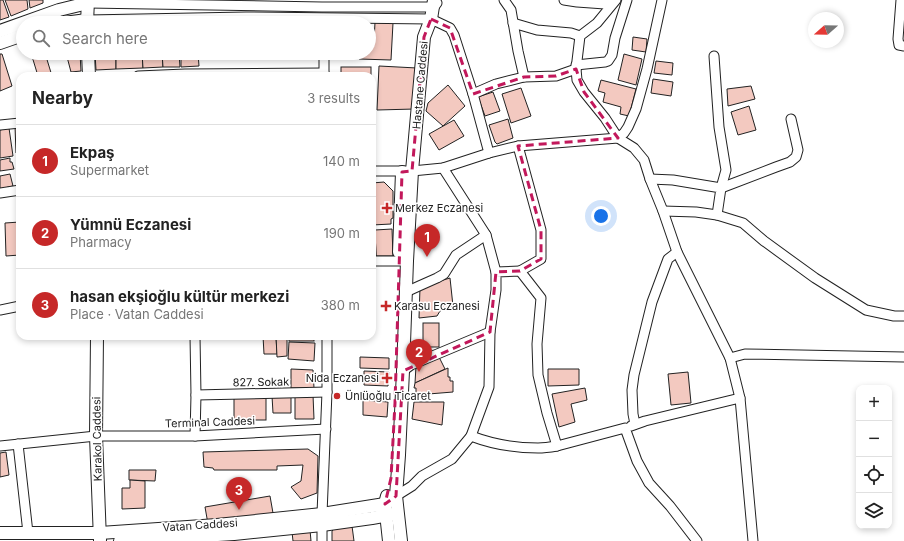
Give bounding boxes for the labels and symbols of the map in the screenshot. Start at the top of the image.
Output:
north arrow [808,12,844,48]
street label: Hastane Caddesi [409,40,431,130]
place label: Merkez Eczanesi [395,201,483,215]
marker: Merkez Eczanesi [382,203,392,213]
your location [591,206,611,226]
pin: 1 [414,224,440,257]
place label: Karasu Eczanesi [394,299,480,313]
marker: Karasu Eczanesi [381,301,391,311]
pin: 2 [406,339,432,372]
place label: Nida Eczanesi [306,371,379,385]
marker: Nida Eczanesi [382,373,392,383]
street label: 827. Sokak [233,375,289,389]
place label: Ünlüoğlu Ticaret [345,389,431,403]
marker: Ünlüoğlu Ticaret [332,391,342,401]
street label: Karakol Caddesi [89,397,105,481]
street label: Terminal Caddesi [165,413,255,431]
pin: 3 [226,477,252,510]
street label: Vatan Caddesi [162,515,238,535]

